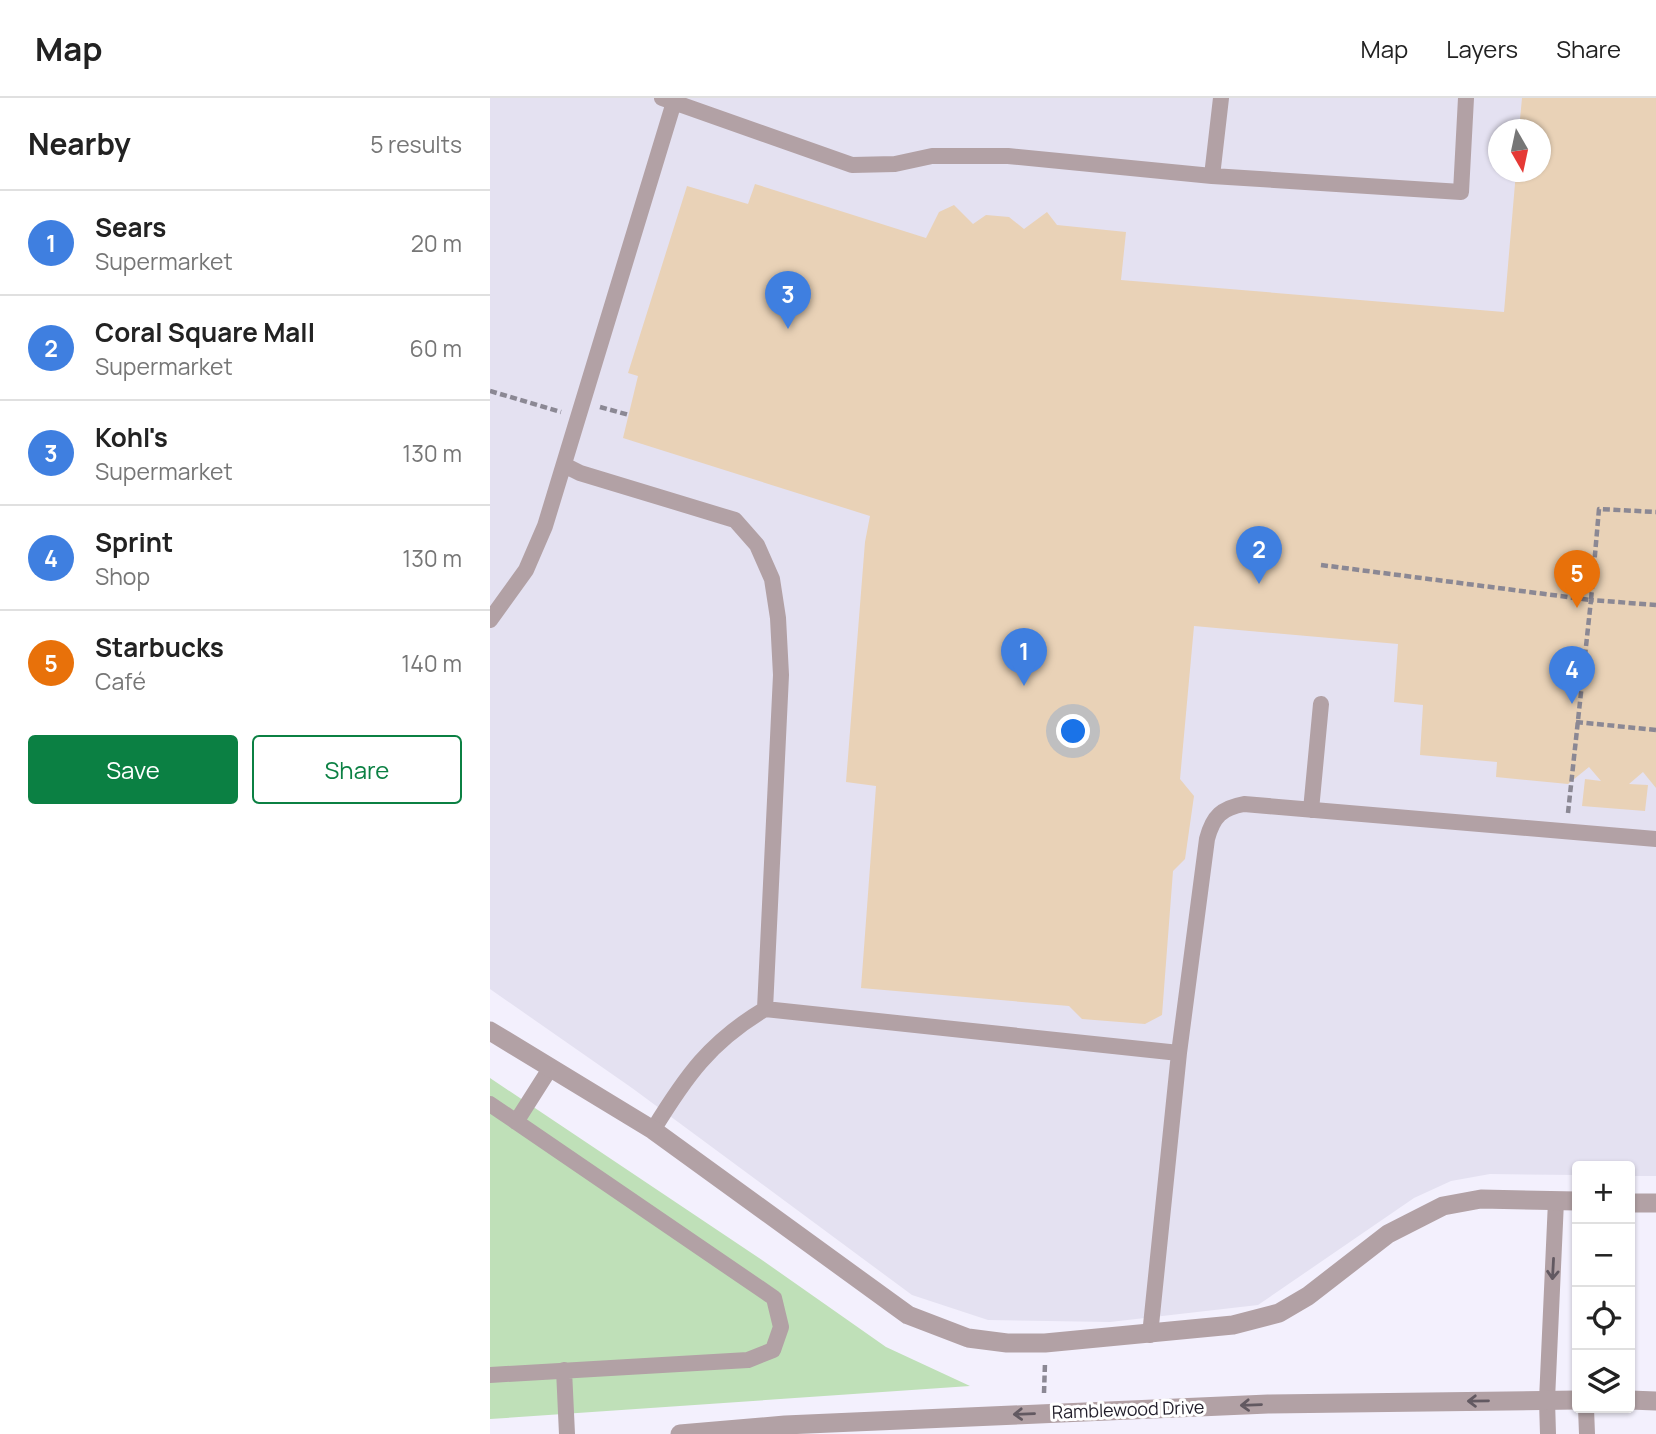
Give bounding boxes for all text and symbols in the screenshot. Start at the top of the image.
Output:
text: Map [35,26,103,71]
text: Map [1361,32,1408,65]
text: Layers [1446,32,1518,65]
text: Share [1556,32,1621,65]
north arrow [1488,119,1551,182]
text: Nearby [28,123,131,164]
text: 5 results [370,128,462,160]
text: Sears [95,209,166,245]
text: 1 [46,227,56,259]
text: 20 m [411,227,462,259]
text: Supermarket [95,245,233,277]
pin: 3 [765,271,811,329]
text: Coral Square Mall [95,314,315,350]
text: 2 [44,332,58,364]
text: 60 m [410,332,462,364]
text: Supermarket [95,350,233,382]
text: Kohl's [95,419,168,455]
text: 3 [44,437,58,469]
text: 130 m [402,437,462,469]
text: Supermarket [95,455,233,487]
text: Sprint [95,524,173,560]
pin: 2 [1236,526,1282,584]
text: 4 [44,542,58,574]
text: 130 m [402,542,462,574]
pin: 5 [1554,550,1600,608]
text: Shop [95,560,150,592]
pin: 1 [1001,628,1047,686]
text: Starbucks [95,629,224,665]
pin: 4 [1549,646,1595,704]
text: 5 [44,647,58,679]
text: 140 m [401,647,462,679]
text: Café [95,665,146,697]
your location [1056,714,1090,748]
button: Save [28,735,238,804]
button: Share [252,735,462,804]
map controls [1572,1161,1635,1413]
button: + [1572,1161,1635,1224]
button: − [1572,1224,1635,1287]
one-way arrow [1546,1257,1559,1280]
button: locate [1572,1287,1635,1350]
button: layers [1572,1350,1635,1413]
street label: Ramblewood Drive [1051,1394,1205,1424]
one-way arrow [1467,1394,1490,1408]
one-way arrow [1240,1398,1263,1411]
one-way arrow [1012,1408,1035,1421]

